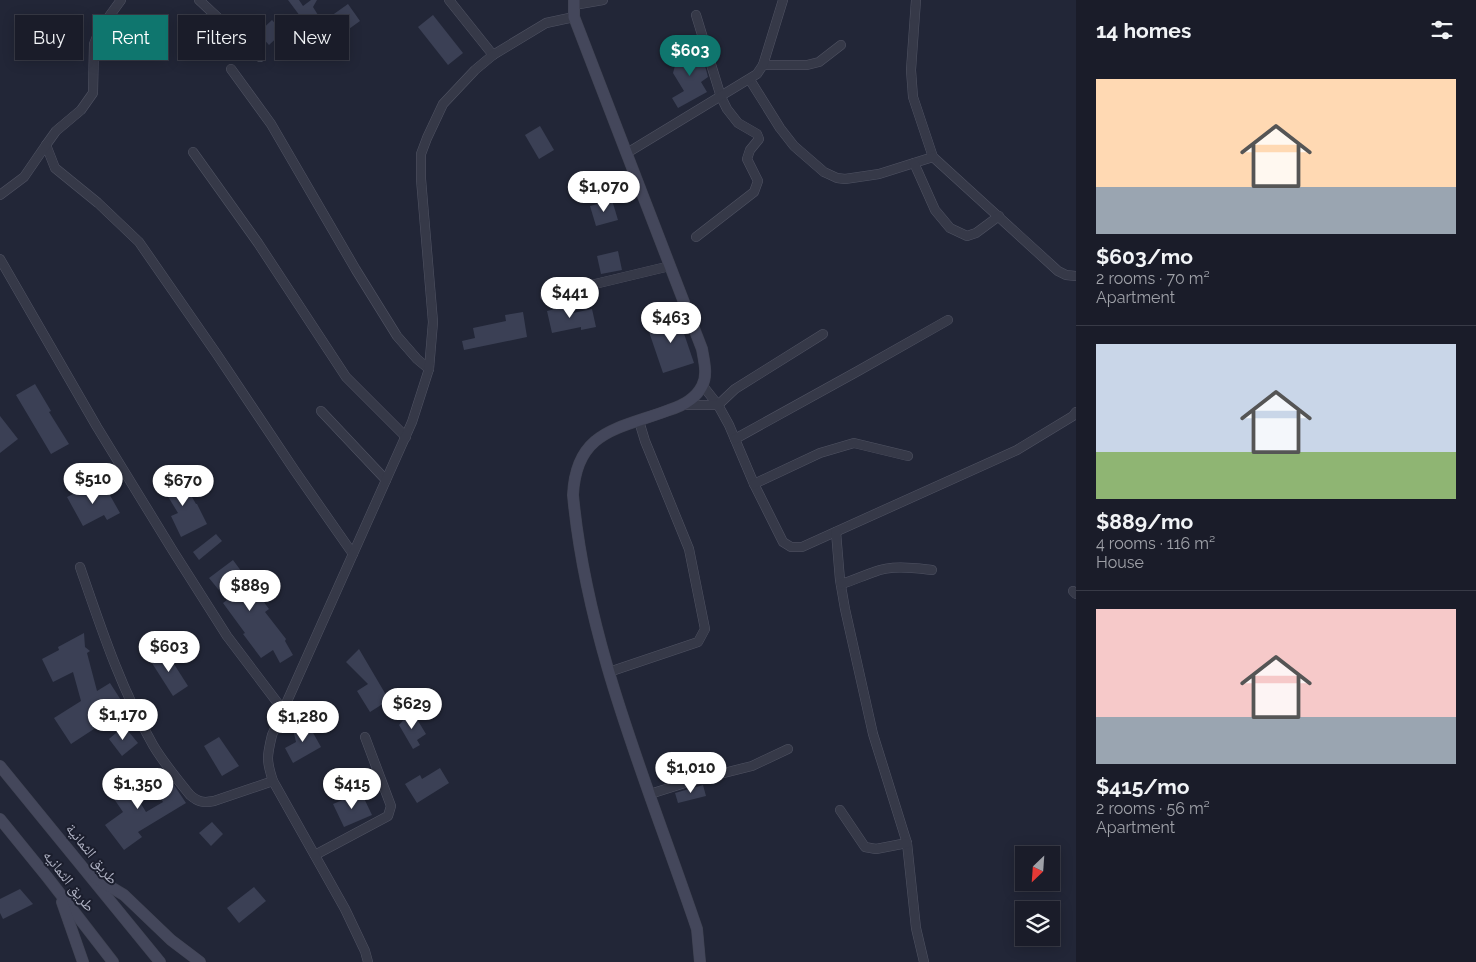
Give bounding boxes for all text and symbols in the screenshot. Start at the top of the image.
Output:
chip: Buy [15,15,83,60]
chip: Rent [93,15,168,60]
chip: Filters [178,15,265,60]
chip: New [275,15,349,60]
icon: filters [1428,16,1456,44]
text: 14 homes [1096,18,1191,43]
pin: $603 [660,34,720,77]
text: $603 [671,41,709,60]
icon: home [1231,111,1321,201]
pin: $1,070 [563,170,645,213]
text: $1,070 [579,177,629,196]
text: $603/mo [1096,244,1193,269]
text: 2 rooms · 70 m² [1096,269,1210,288]
pin: $441 [540,276,600,319]
text: $441 [552,283,588,302]
text: Apartment [1096,288,1175,307]
pin: $463 [641,302,701,344]
text: $463 [652,308,690,327]
icon: home [1231,377,1321,467]
pin: $510 [63,462,123,505]
pin: $670 [153,464,213,507]
text: $510 [75,469,111,488]
text: $670 [164,471,202,490]
text: $889/mo [1096,509,1193,534]
text: 4 rooms · 116 m² [1096,534,1215,553]
text: House [1096,553,1144,572]
pin: $889 [220,570,280,612]
text: $889 [231,576,269,595]
pin: $603 [139,630,199,673]
text: $603 [150,637,188,656]
icon: home [1231,642,1321,732]
pin: $629 [382,688,442,730]
text: $629 [393,694,431,713]
pin: $1,170 [82,698,164,741]
pin: $1,280 [262,700,344,743]
text: $1,170 [99,705,147,724]
text: $1,280 [278,707,328,726]
pin: $1,010 [650,752,732,794]
text: $1,010 [666,758,716,777]
pin: $1,350 [97,768,179,810]
pin: $415 [322,768,382,810]
text: $1,350 [113,774,163,793]
text: $415 [334,774,370,793]
text: $415/mo [1096,774,1190,799]
text: 2 rooms · 56 m² [1096,799,1210,818]
text: Apartment [1096,818,1175,837]
street label: طريق الثمانية [61,820,122,889]
north arrow [1015,846,1060,891]
map controls [1015,846,1060,946]
street label: طريق الثمانيه [39,847,99,916]
button: layers [1015,901,1060,946]

